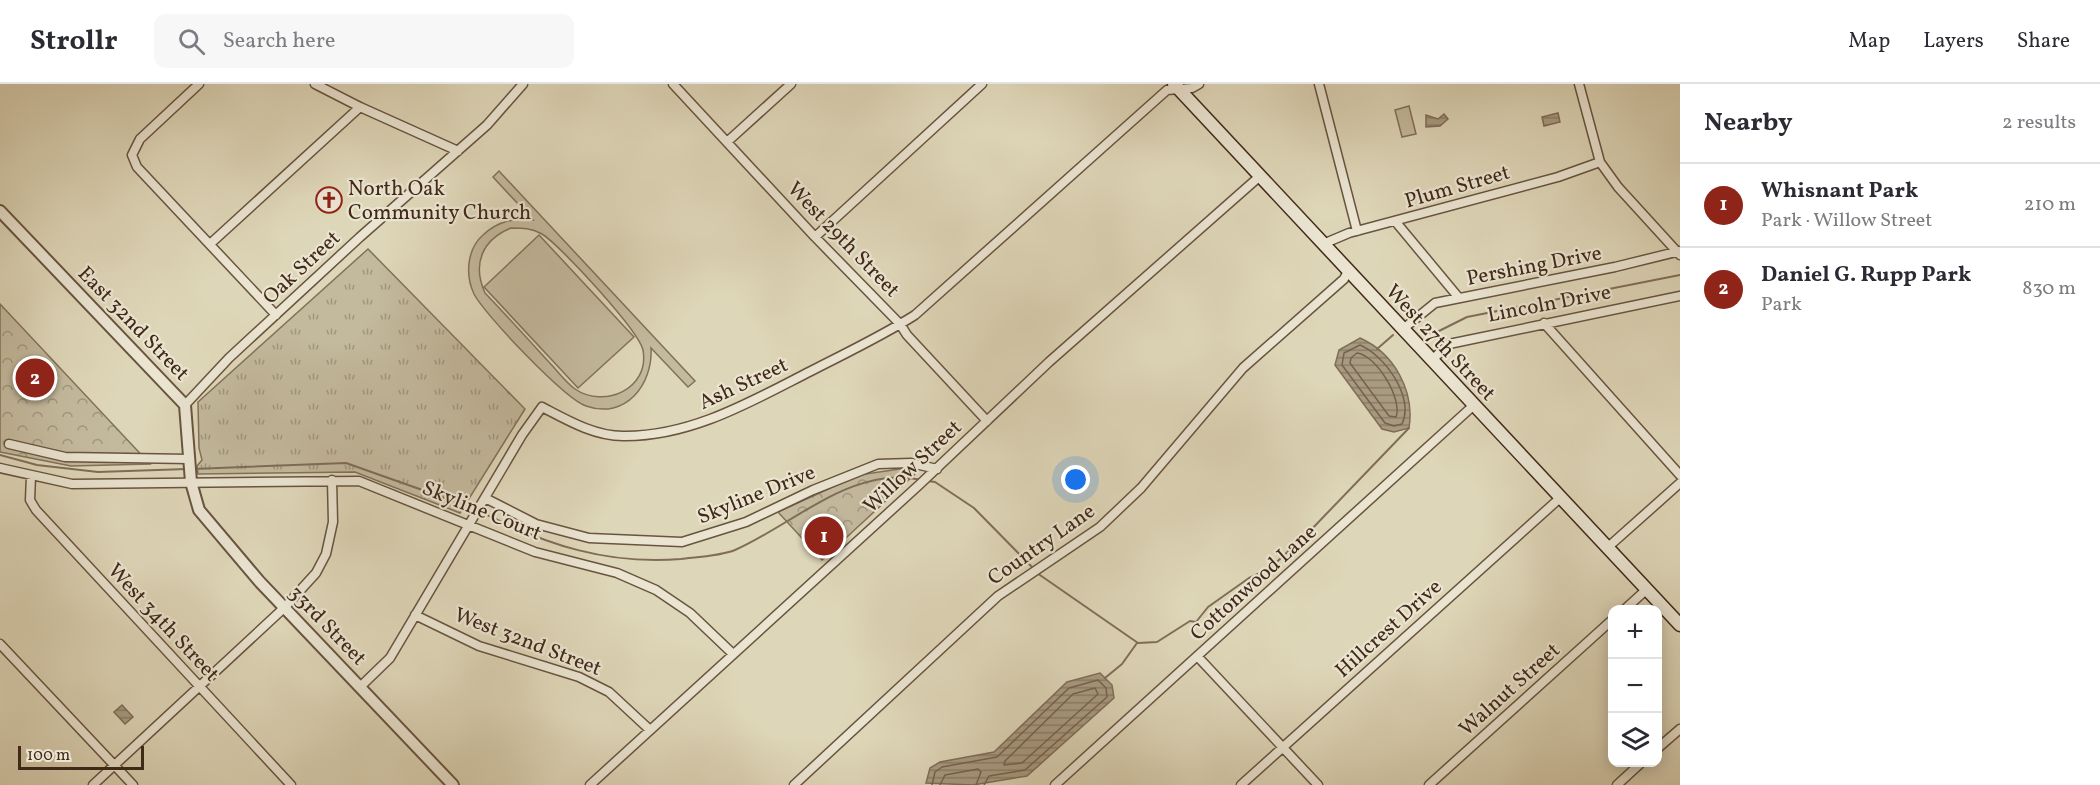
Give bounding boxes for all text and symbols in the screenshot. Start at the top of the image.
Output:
search box [154,14,574,68]
text: Strollr [30,22,118,61]
icon: search [175,25,208,58]
text: Search here [223,26,335,57]
text: Map [1848,27,1890,56]
text: Layers [1923,27,1984,56]
text: Share [2017,27,2070,56]
text: Nearby [1704,105,1793,141]
text: 2 results [2002,109,2076,137]
street label: Plum Street [1401,159,1513,216]
place label: North Oak Community Church [348,175,531,228]
street label: West 29th Street [780,176,906,304]
text: Whisnant Park [1761,176,1918,207]
church icon: North Oak Community Church [314,185,344,215]
text: 1 [1719,191,1728,219]
text: 210 m [2024,191,2076,219]
text: Park · Willow Street [1761,207,1932,235]
street label: Oak Street [257,225,347,312]
street label: Pershing Drive [1464,239,1604,294]
street label: East 32nd Street [71,260,195,388]
text: Daniel G. Rupp Park [1761,260,1971,291]
text: 2 [1718,275,1729,303]
text: 830 m [2022,275,2076,303]
street label: West 27th Street [1378,278,1502,408]
street label: Lincoln Drive [1485,278,1614,331]
text: Park [1761,291,1802,319]
street label: Ash Street [694,351,793,418]
pin: 2 [15,356,54,400]
street label: Willow Street [857,414,969,520]
street label: Skyline Drive [693,459,820,532]
your location [1061,465,1090,494]
street label: Skyline Court [417,474,546,549]
street label: Country Lane [982,497,1101,593]
pin: 1 [804,514,844,558]
street label: Cottonwood Lane [1184,518,1324,648]
street label: West 34th Street [100,557,225,689]
street label: Hillcrest Drive [1329,573,1449,685]
street label: 33rd Street [281,580,373,673]
street label: West 32nd Street [450,601,605,684]
map controls [1608,605,1662,767]
button: + [1608,605,1662,659]
street label: Walnut Street [1453,637,1567,743]
button: − [1608,659,1662,713]
button: layers [1608,713,1662,767]
scale bar [18,743,144,770]
text: 100 m [27,745,70,767]

